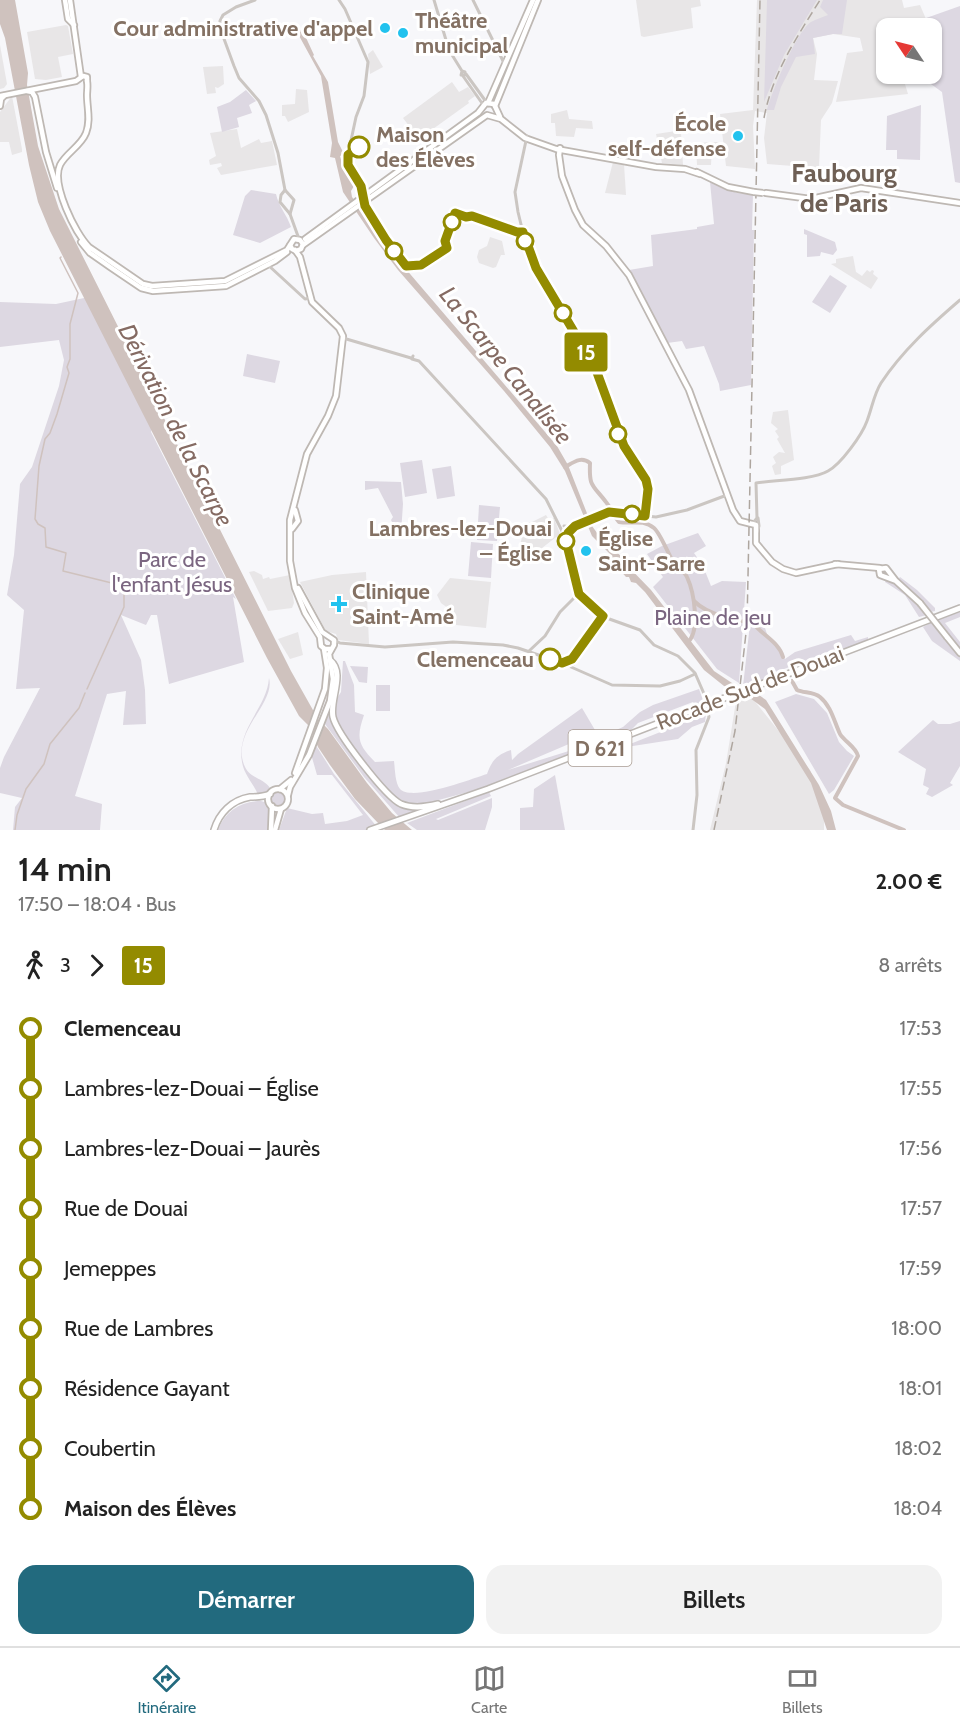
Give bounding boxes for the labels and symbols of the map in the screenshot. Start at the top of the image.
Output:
place label: Théâtre municipal [415,7,508,59]
place label: Cour administrative d'appel [113,15,373,42]
north arrow [876,18,942,84]
marker: Cour administrative d'appel [378,21,392,35]
marker: Théâtre municipal [396,26,410,40]
place label: École self-défense [608,110,726,162]
place label: Maison des Élèves [376,121,475,173]
marker: École self-défense [731,129,745,143]
marker: Maison des Élèves [348,136,370,158]
district label: Faubourg de Paris [791,157,897,219]
unlabelled marker [443,213,461,231]
unlabelled marker [516,232,534,250]
unlabelled marker [385,242,403,260]
water label: La Scarpe Canalisée [434,280,578,450]
unlabelled marker [554,304,572,322]
water label: Dérivation de la Scarpe [112,319,240,531]
line badge: 15 [559,332,613,372]
unlabelled marker [609,425,627,443]
unlabelled marker [623,505,641,523]
place label: Lambres-lez-Douai – Église [369,515,552,567]
place label: Église Saint-Sarre [598,525,705,577]
marker: Lambres-lez-Douai – Église [557,532,575,550]
marker: Église Saint-Sarre [579,544,593,558]
park label: Parc de l'enfant Jésus [112,546,232,598]
place label: Clinique Saint-Amé [352,578,454,630]
marker: Clinique Saint-Amé [330,595,348,613]
park label: Plaine de jeu [654,604,772,631]
street label: Rocade Sud de Douai [653,640,847,736]
place label: Clemenceau [417,646,534,673]
marker: Clemenceau [539,648,561,670]
road number: D 621 [568,730,632,766]

